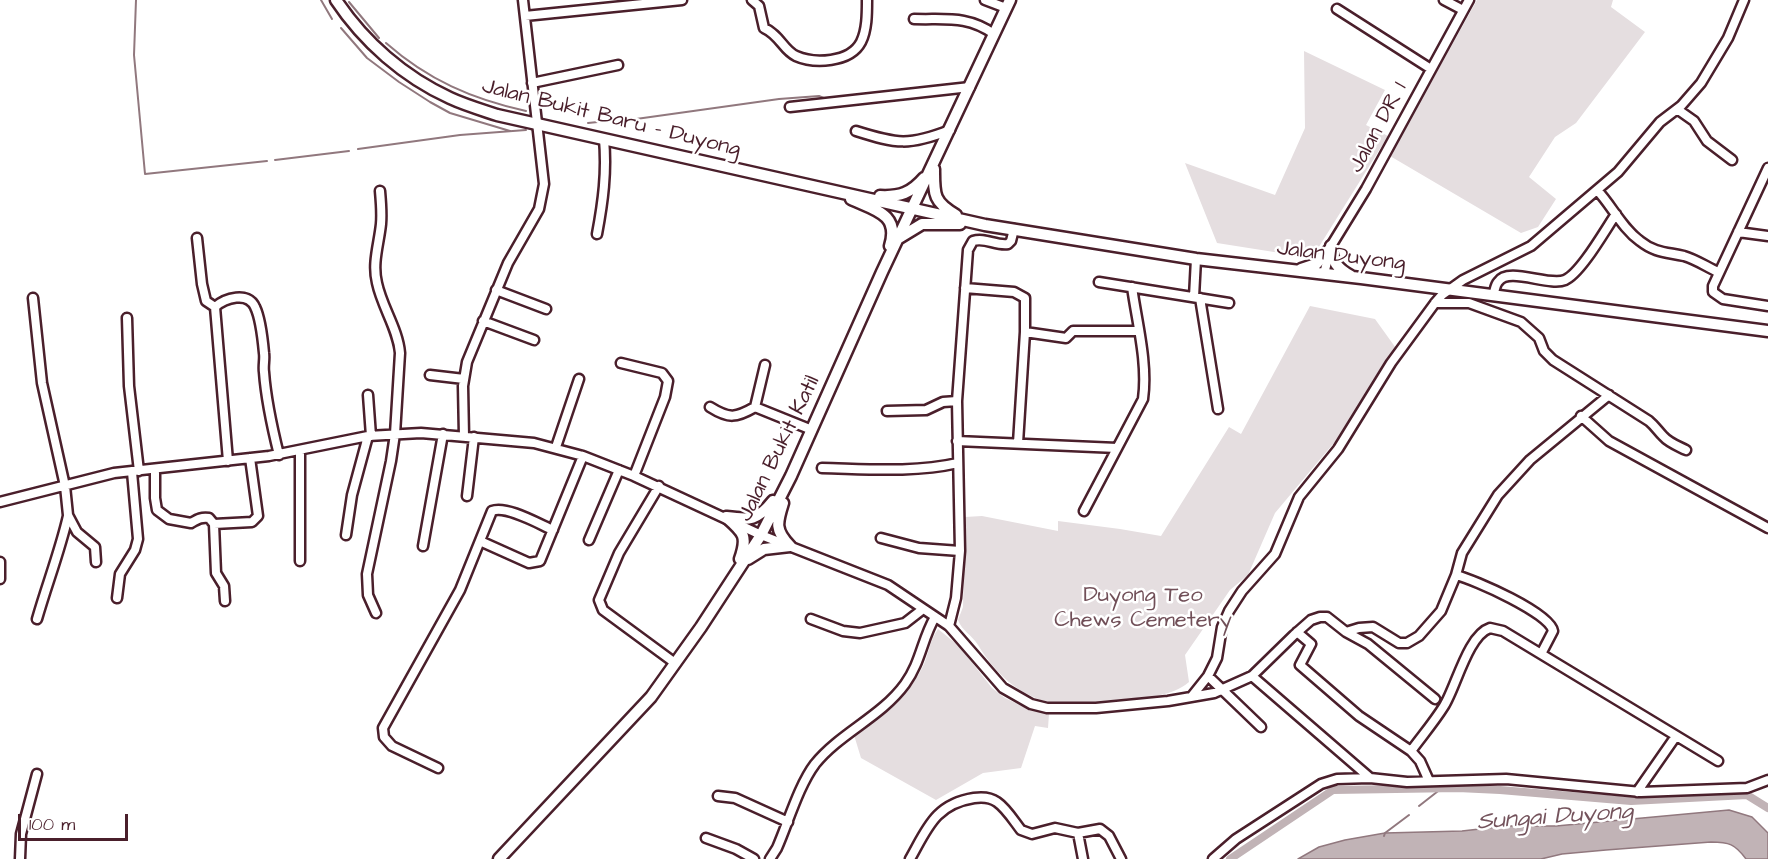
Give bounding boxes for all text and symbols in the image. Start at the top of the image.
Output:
street label: Jalan Bukit Baru - Duyong [479,74,743,164]
street label: Jalan DR 1 [1344,78,1414,178]
street label: Jalan Duyong [1275,236,1407,278]
street label: Jalan Bukit Katil [733,372,827,526]
park label: Duyong Teo Chews Cemetery [1054,583,1232,634]
water label: Sungai Duyong [1476,798,1634,838]
scale bar [21,802,130,840]
text: 100 m [29,812,75,837]

